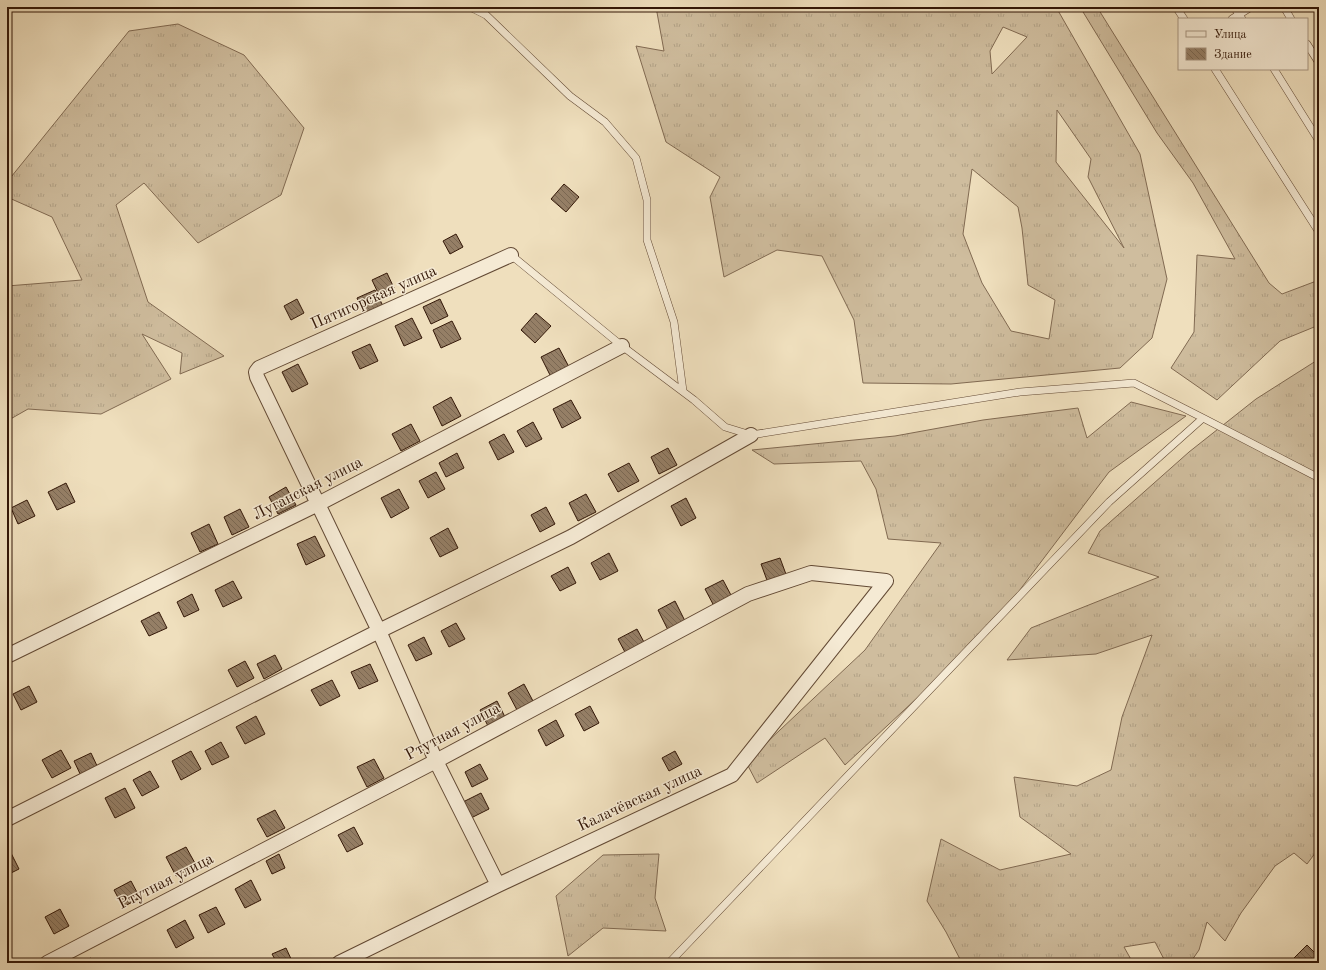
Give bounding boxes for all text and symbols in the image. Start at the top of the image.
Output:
legend [1178,18,1308,70]
text: Улица [1214,29,1247,41]
text: Здание [1214,49,1252,61]
street label: Пятигорская улица [309,263,440,333]
street label: Луганская улица [251,454,365,524]
street label: Ртутная улица [403,700,503,764]
street label: Калачёвская улица [575,763,705,835]
street label: Ртутная улица [116,851,216,913]

